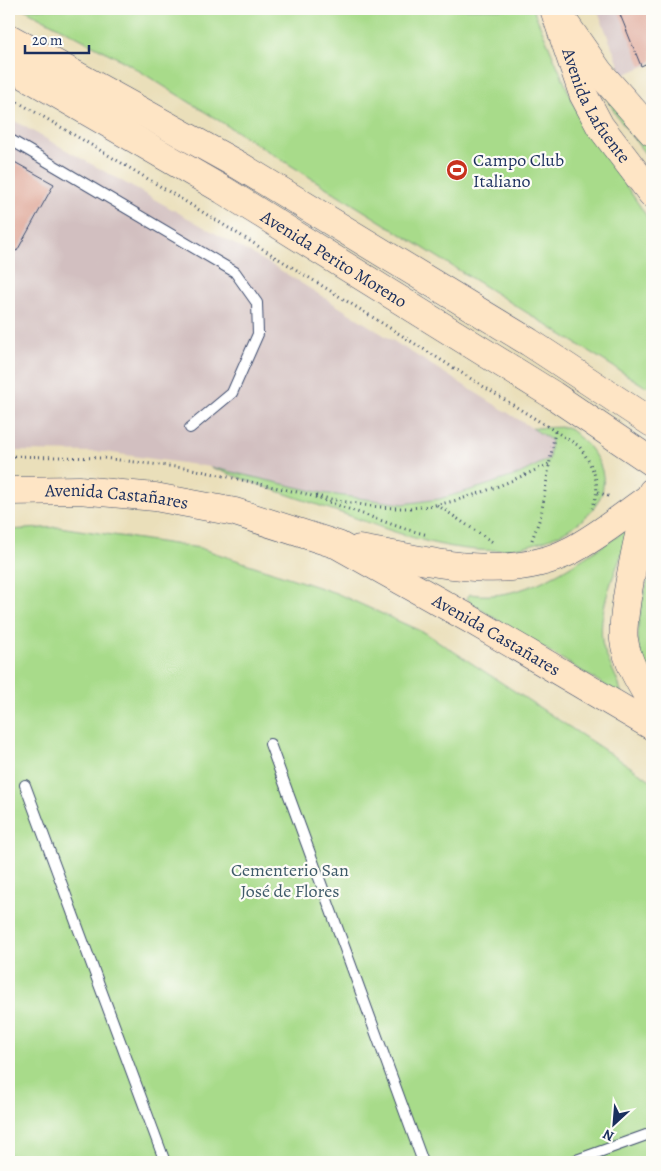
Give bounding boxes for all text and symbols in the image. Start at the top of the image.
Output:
scale bar [25,22,89,54]
text: 20 m [32,30,63,50]
street label: Avenida Lafuente [556,44,636,168]
place label: Campo Club Italiano [473,148,564,193]
sports icon: Campo Club Italiano [445,158,469,182]
street label: Avenida Perito Moreno [256,204,412,313]
street label: Avenida Castañares [44,478,190,515]
street label: Avenida Castañares [427,588,565,682]
park label: Cementerio San José de Flores [231,858,349,903]
north arrow [588,1098,638,1148]
text: N [600,1124,617,1146]

